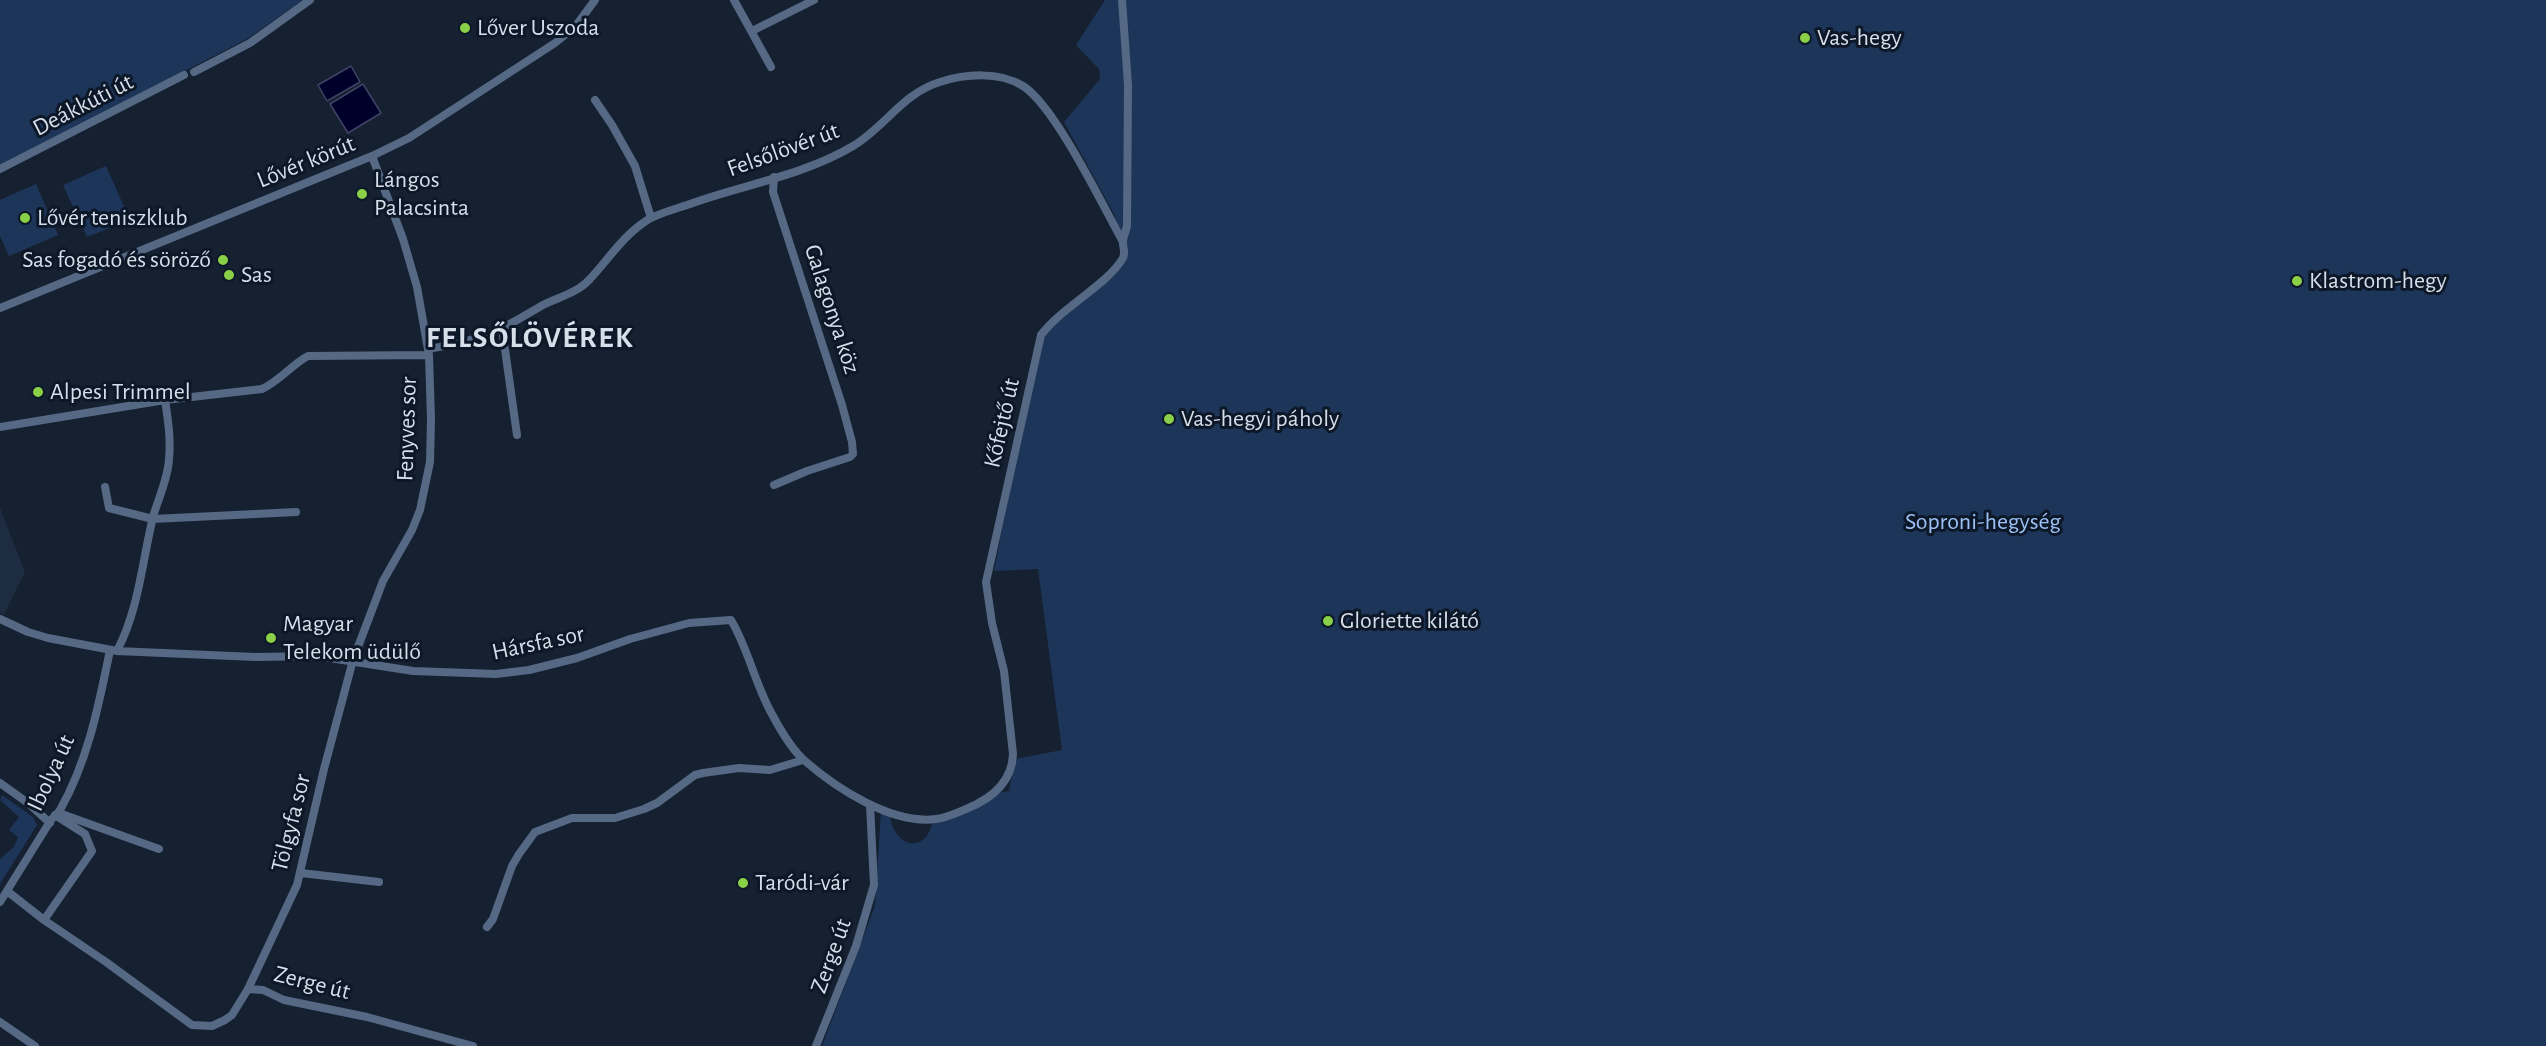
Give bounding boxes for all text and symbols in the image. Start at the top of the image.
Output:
place label: Lőver Uszoda [477,14,599,42]
marker: Lőver Uszoda [458,21,472,35]
place label: Vas-hegy [1817,24,1902,52]
marker: Vas-hegy [1798,31,1812,45]
street label: Deákkúti út [28,67,138,143]
street label: Felsőlövér út [723,116,843,184]
street label: Lővér körút [253,129,359,195]
place label: Lángos Palacsinta [374,166,469,222]
marker: Lángos Palacsinta [355,187,369,201]
place label: Lővér teniszklub [37,204,187,232]
marker: Lővér teniszklub [18,211,32,225]
street label: Galagonya köz [798,241,866,377]
place label: Sas fogadó és söröző [22,246,211,274]
marker: Sas fogadó és söröző [216,253,230,267]
place label: Sas [241,261,272,289]
place label: Klastrom-hegy [2309,267,2447,295]
marker: Sas [222,268,236,282]
marker: Klastrom-hegy [2290,274,2304,288]
district label: FELSŐLÖVÉREK [426,320,634,356]
street label: Kőfejtő út [978,375,1026,471]
street label: Fenyves sor [391,376,423,482]
place label: Alpesi Trimmel [50,378,191,406]
marker: Alpesi Trimmel [31,385,45,399]
place label: Vas-hegyi páholy [1181,405,1339,433]
marker: Vas-hegyi páholy [1162,412,1176,426]
park label: Soproni-hegység [1905,508,2061,536]
place label: Gloriette kilátó [1340,607,1479,635]
place label: Magyar Telekom üdülő [283,610,421,666]
marker: Gloriette kilátó [1321,614,1335,628]
street label: Hársfa sor [489,619,587,667]
marker: Magyar Telekom üdülő [264,631,278,645]
street label: Ibolya út [21,730,81,816]
street label: Tölgyfa sor [265,771,317,875]
place label: Taródi-vár [755,869,849,897]
marker: Taródi-vár [736,876,750,890]
street label: Zerge út [804,915,858,997]
street label: Zerge út [271,960,353,1006]

